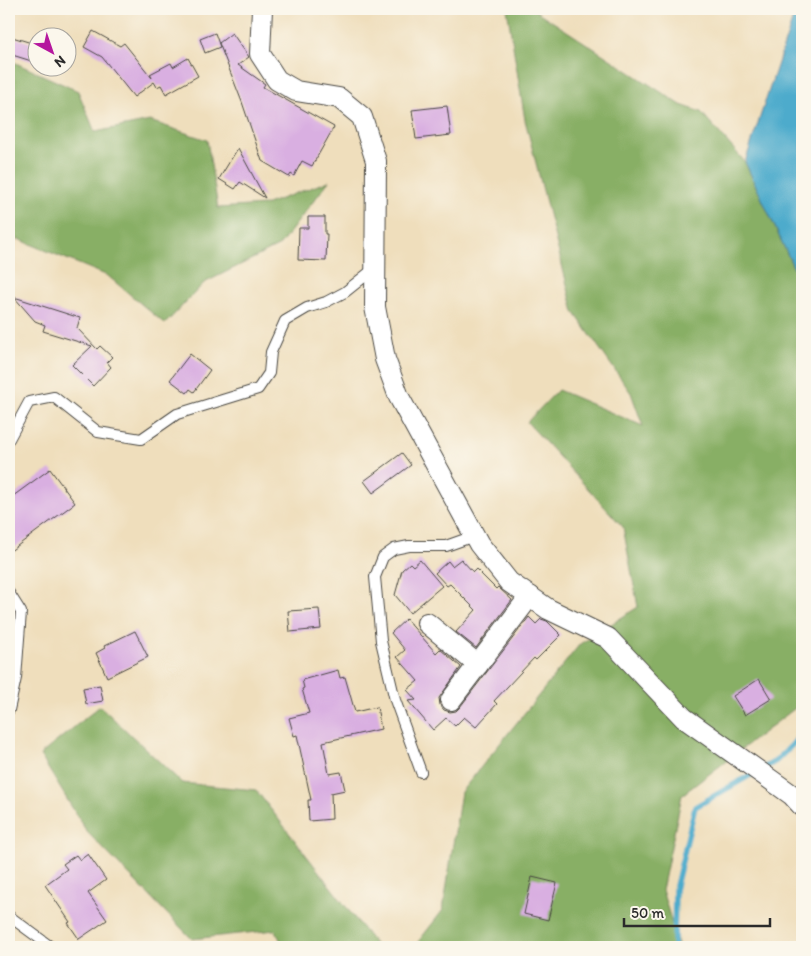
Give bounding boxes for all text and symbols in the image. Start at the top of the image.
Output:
north arrow [28,28,78,78]
text: N [51,52,69,71]
scale bar [624,896,770,928]
text: 50 m [631,904,664,922]

